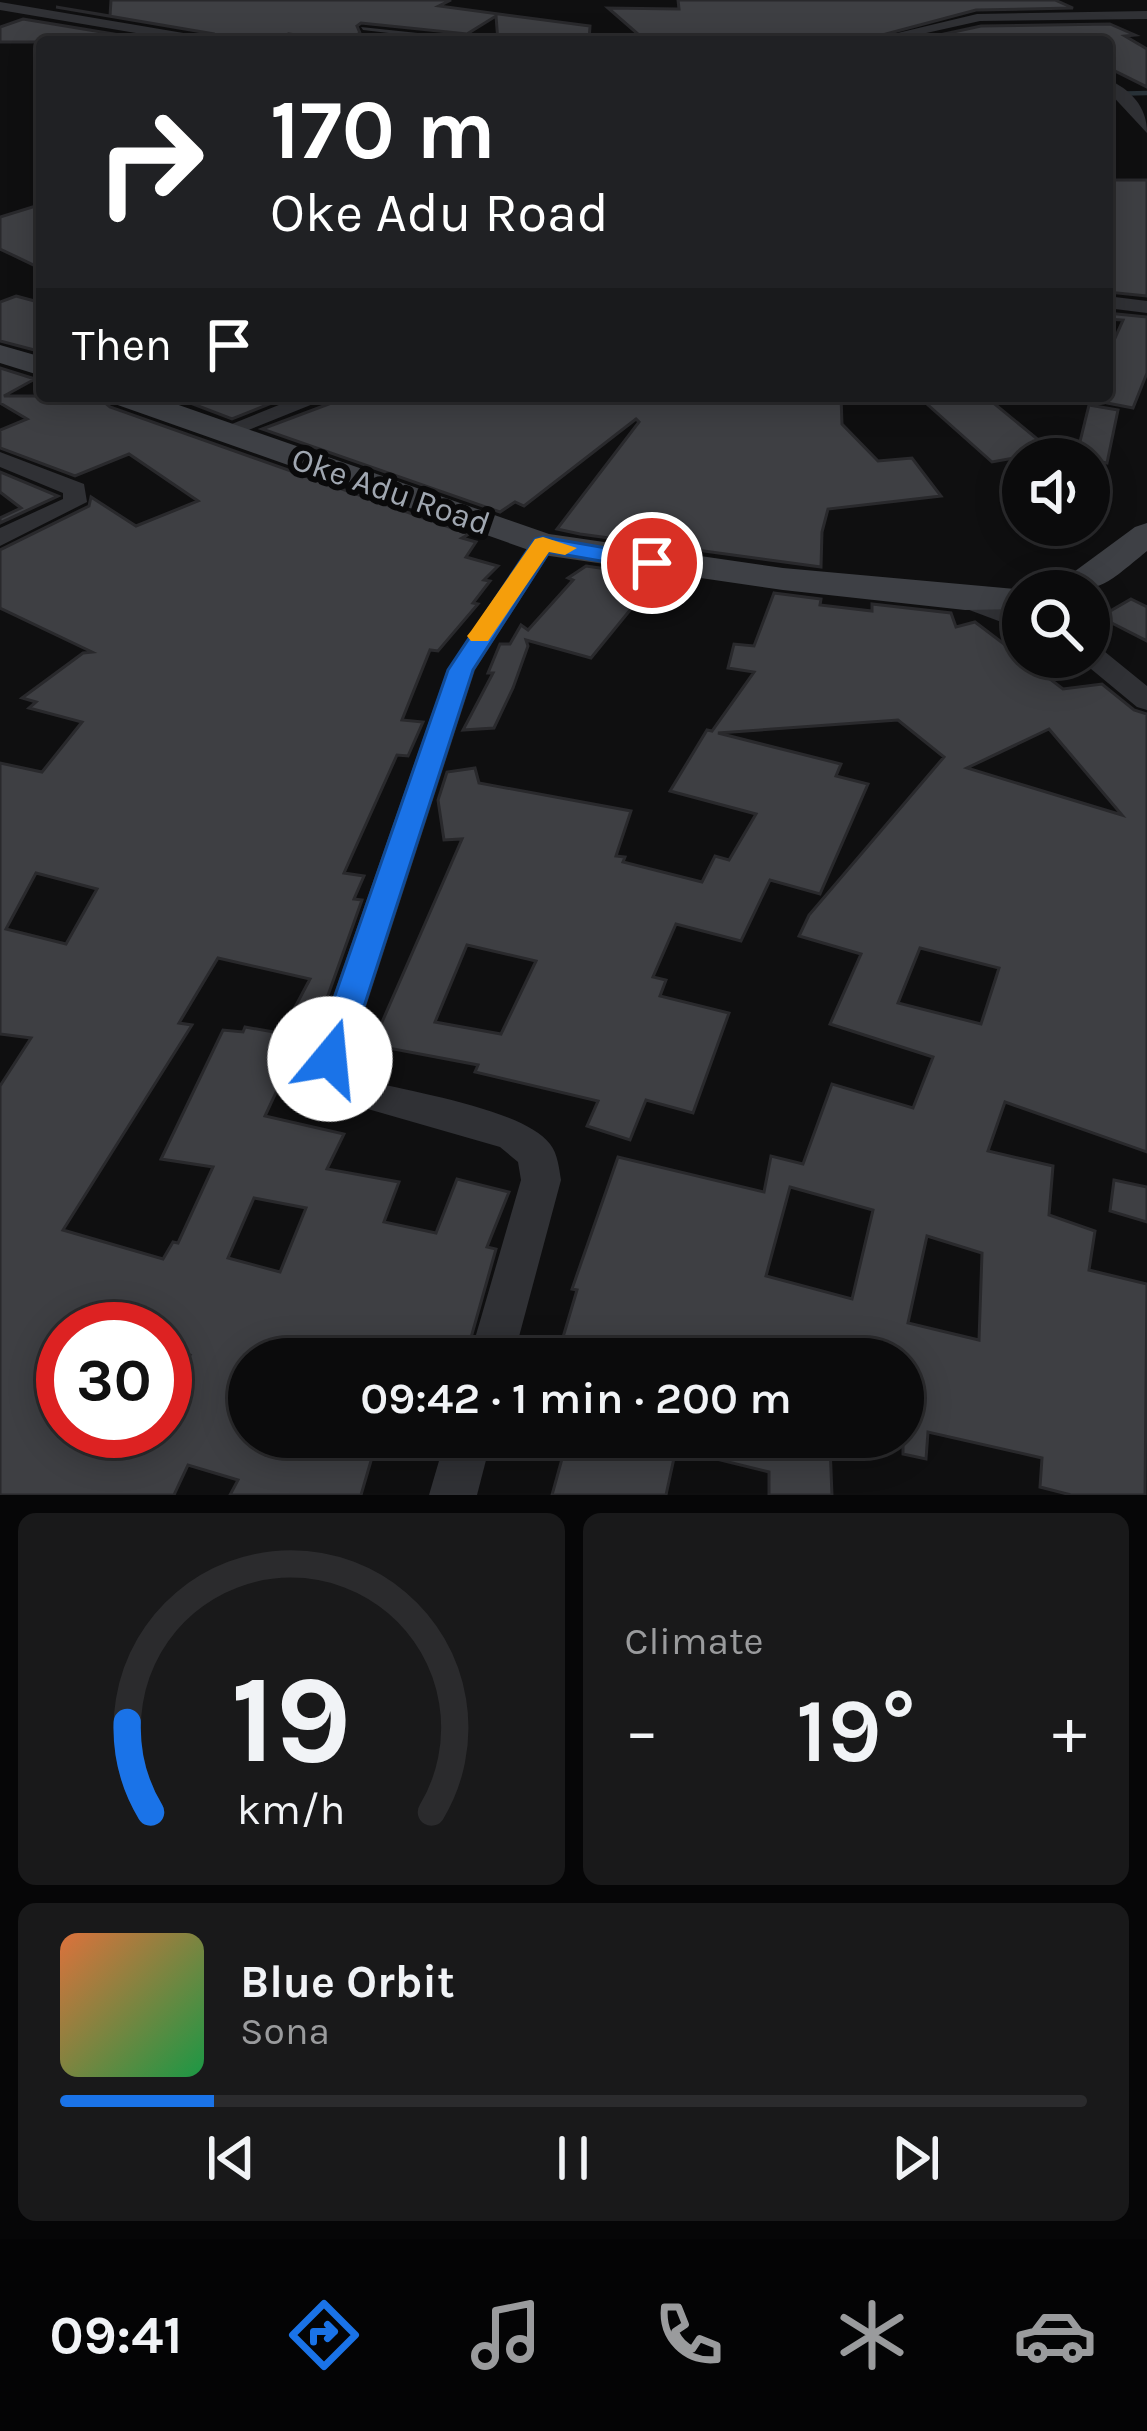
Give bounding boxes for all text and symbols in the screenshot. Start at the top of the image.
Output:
text: 170 m [270,81,496,179]
icon: right [72,84,228,240]
text: Oke Adu Road [270,181,609,245]
icon: arrive [196,312,262,378]
text: Then [72,319,172,371]
map controls [1002,438,1110,678]
button: sound [1002,438,1110,546]
street label: Oke Adu Road [287,439,495,543]
pin [601,512,703,614]
icon: arrive [619,530,685,596]
button: search [1002,570,1110,678]
position arrow [267,996,393,1122]
speed limit sign: 30 [36,1302,192,1458]
text: 09:42 · 1 min · 200 m [360,1372,792,1424]
text: Climate [625,1618,764,1664]
text: 19 [231,1647,352,1792]
text: 19° [796,1678,915,1784]
text: − [625,1692,659,1770]
text: + [1052,1692,1087,1770]
text: km/h [237,1785,346,1835]
text: Blue Orbit [240,1956,455,2008]
text: Sona [240,2008,330,2054]
icon: previous [198,2125,264,2191]
icon: pause [540,2125,606,2191]
icon: next [883,2125,949,2191]
icon: directions [282,2293,366,2377]
icon: music [464,2293,548,2377]
icon: phone [647,2293,731,2377]
icon: climate [830,2293,914,2377]
icon: car [1013,2293,1097,2377]
text: 09:41 [49,2303,183,2367]

